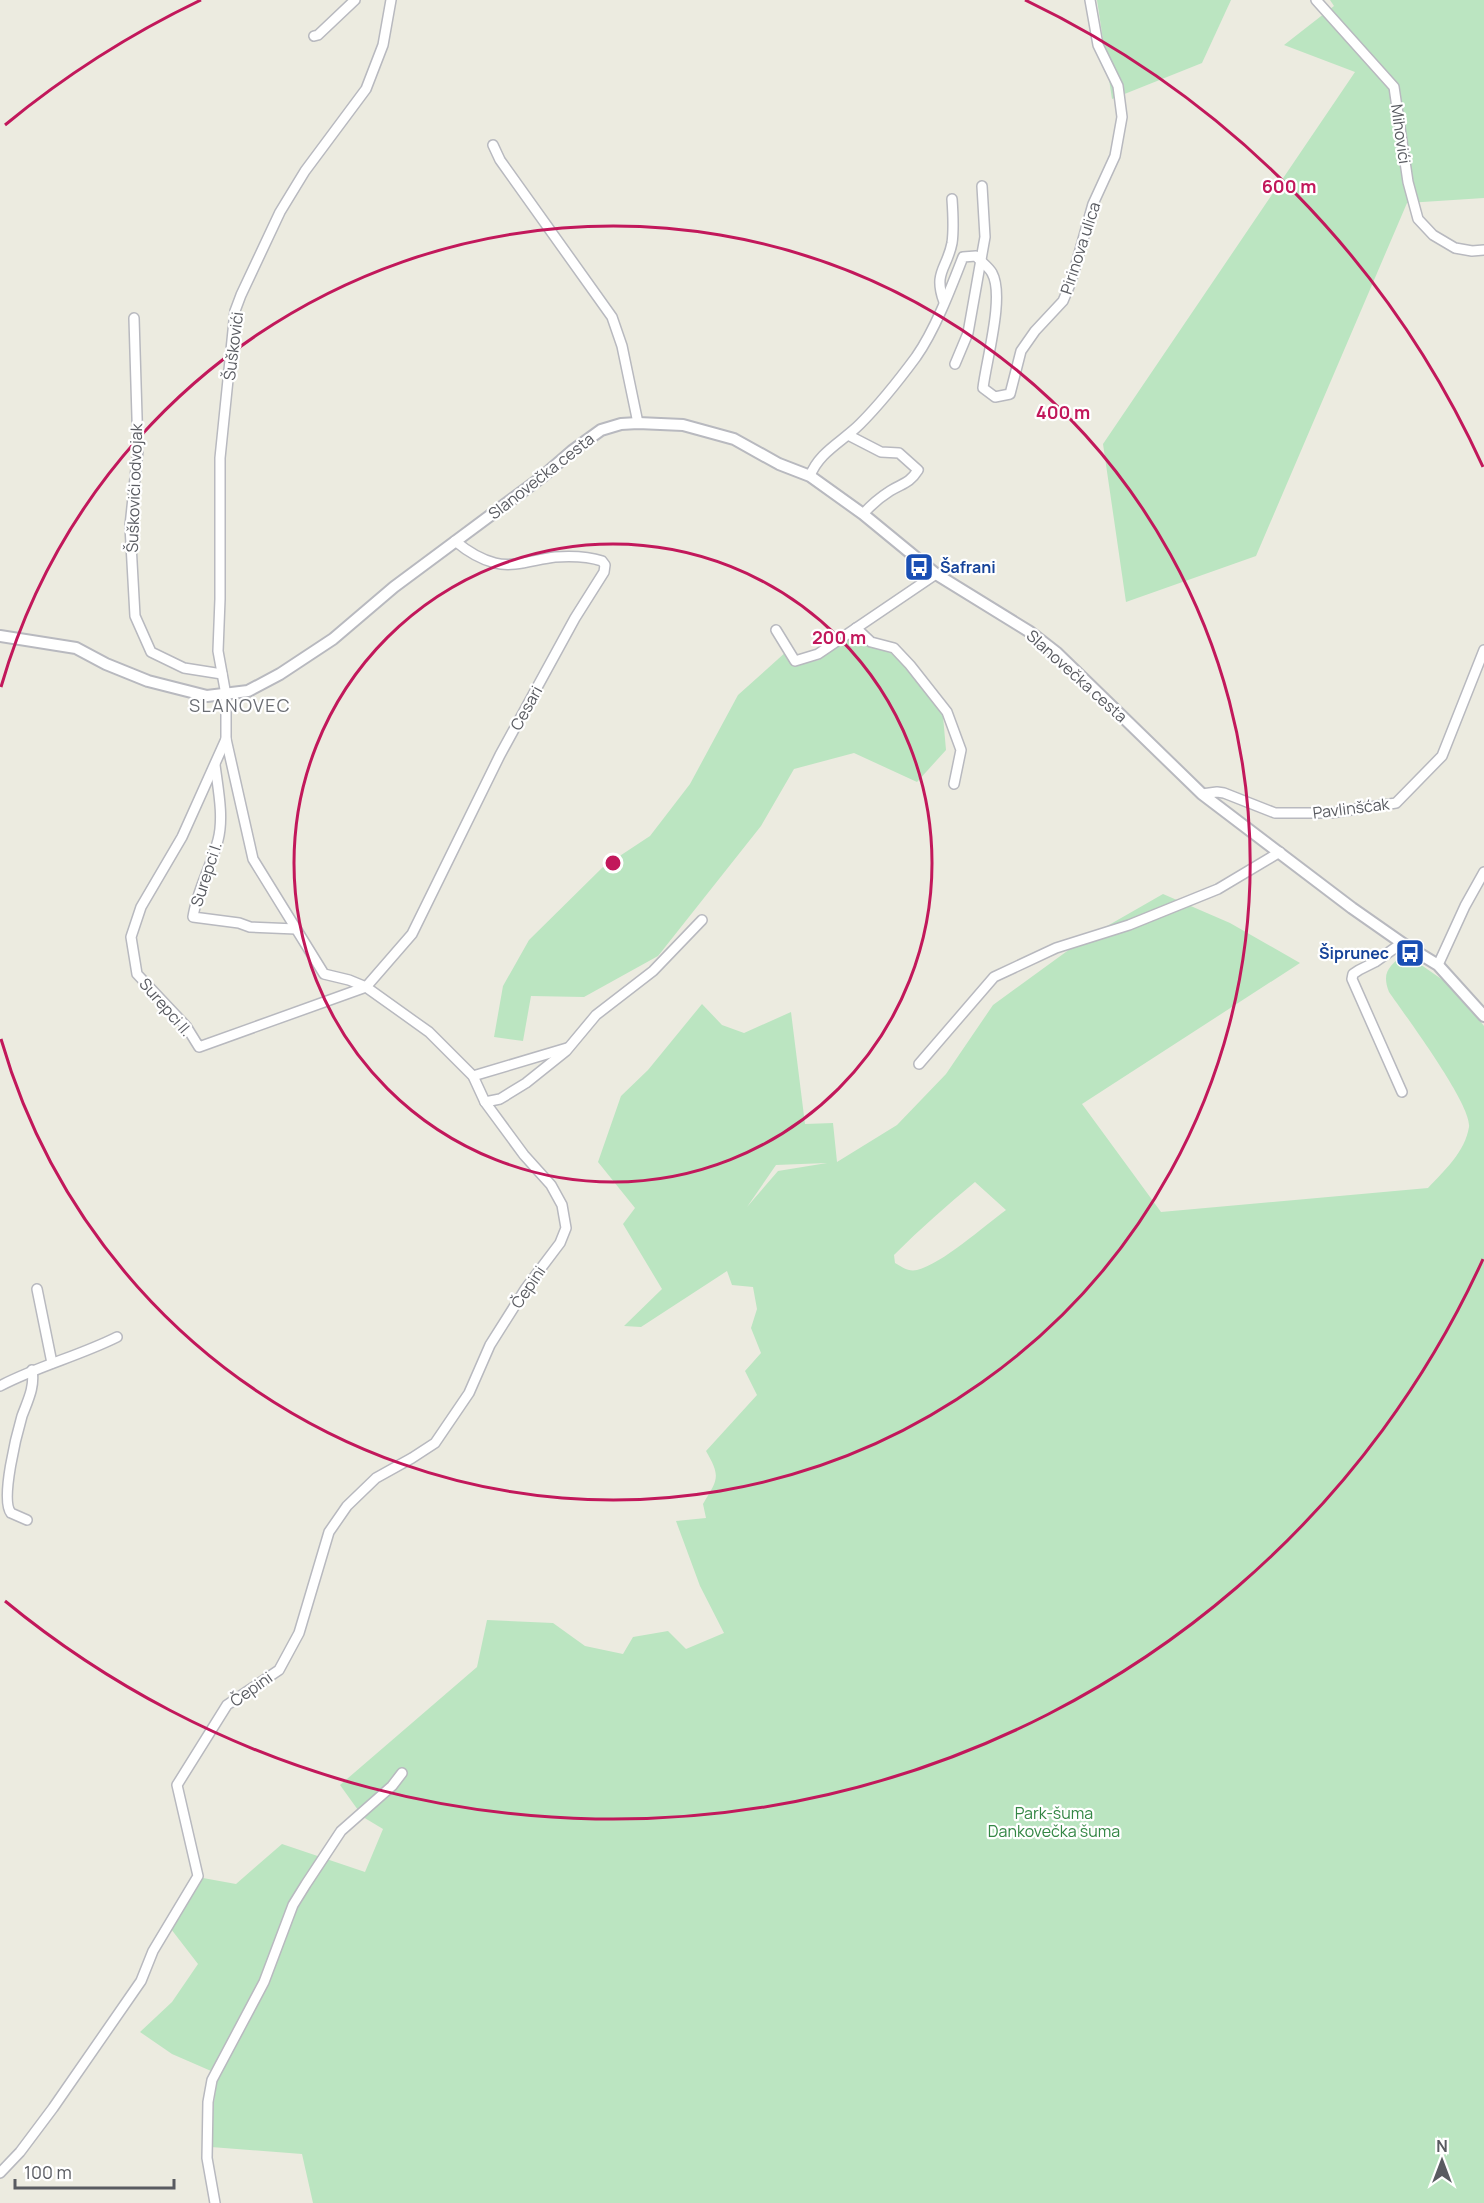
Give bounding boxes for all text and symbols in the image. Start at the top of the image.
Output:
street label: Mihovići [1386,103,1416,165]
text: 600 m [1262,174,1316,198]
street label: Pirinova ulica [1055,199,1105,297]
street label: Šuškovići [218,310,248,382]
text: 400 m [1036,400,1090,424]
street label: Šuškovići odvojak [121,422,147,553]
street label: Slanovečka cesta [483,428,599,524]
bus stop icon: Šafrani [903,551,935,583]
place label: Šafrani [940,556,996,578]
text: 200 m [812,625,866,649]
street label: Slanovečka cesta [1022,625,1132,727]
street label: Cesari [505,682,547,734]
district label: SLANOVEC [189,693,291,717]
street label: Pavlinšćak [1311,792,1392,824]
street label: Surepci I. [185,839,227,909]
centre of rings [603,853,623,873]
bus stop icon: Šiprunec [1394,937,1426,969]
place label: Šiprunec [1319,942,1389,964]
street label: Surepci II. [135,973,197,1041]
street label: Čepini [506,1261,550,1313]
street label: Čepini [225,1667,277,1711]
park label: Park-šuma Dankovečka šuma [988,1802,1120,1842]
north arrow [1412,2131,1472,2191]
text: N [1436,2135,1448,2157]
scale bar [15,2152,174,2190]
text: 100 m [24,2160,72,2184]

